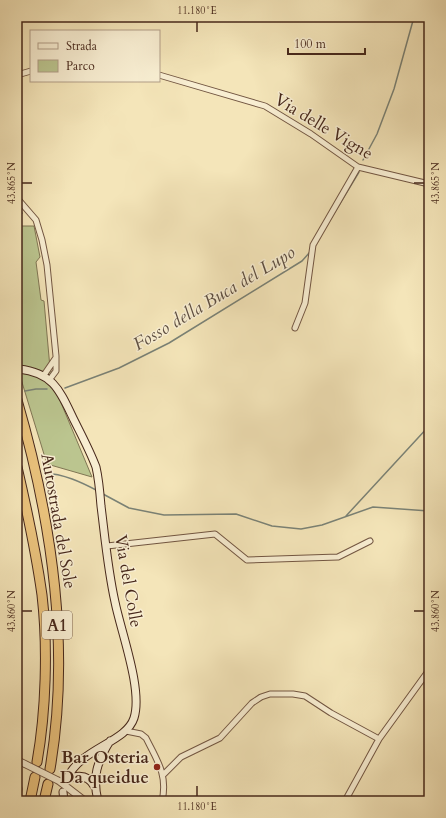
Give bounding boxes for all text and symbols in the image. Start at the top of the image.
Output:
text: 11.180°E [177,4,217,18]
legend [30,30,160,82]
scale bar [288,30,365,56]
text: 100 m [294,36,327,52]
text: Strada [66,38,98,54]
text: Parco [66,58,95,74]
street label: Via delle Vigne [270,88,377,165]
text: 43.865°N [5,162,19,204]
text: 43.865°N [429,162,443,204]
water label: Fosso della Buca del Lupo [129,240,300,357]
street label: Autostrada del Sole [35,452,82,591]
street label: Via del Colle [109,533,148,629]
text: 43.860°N [5,590,19,632]
text: 43.860°N [429,590,443,632]
road number: A1 [42,611,72,639]
place label: Bar Osteria Da queidue [60,746,150,789]
marker: Bar Osteria Da queidue [152,762,162,772]
text: 11.180°E [177,800,217,814]

